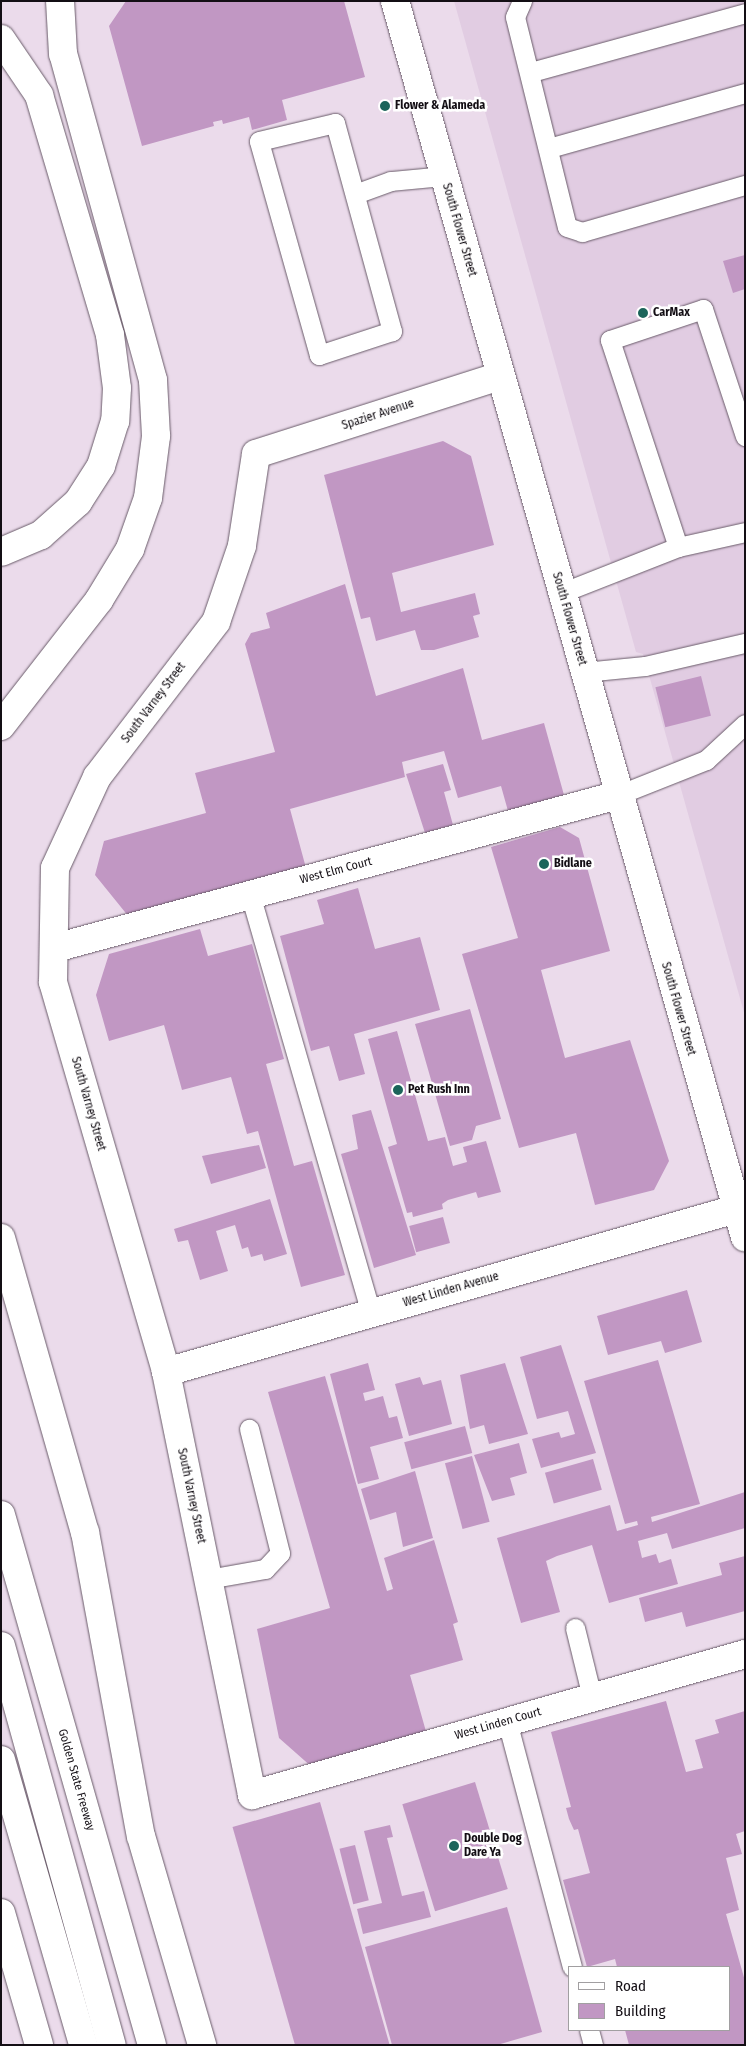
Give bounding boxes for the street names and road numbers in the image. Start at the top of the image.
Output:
street label: South Flower Street [439,182,479,278]
street label: Spazier Avenue [340,397,416,433]
street label: South Flower Street [549,571,589,667]
street label: South Varney Street [119,660,189,746]
street label: West Elm Court [298,854,374,888]
street label: South Flower Street [658,961,698,1057]
street label: South Varney Street [68,1055,108,1153]
street label: West Linden Avenue [401,1269,501,1311]
street label: South Varney Street [174,1447,208,1545]
street label: West Linden Court [453,1705,543,1743]
street label: Golden State Freeway [55,1727,97,1833]

